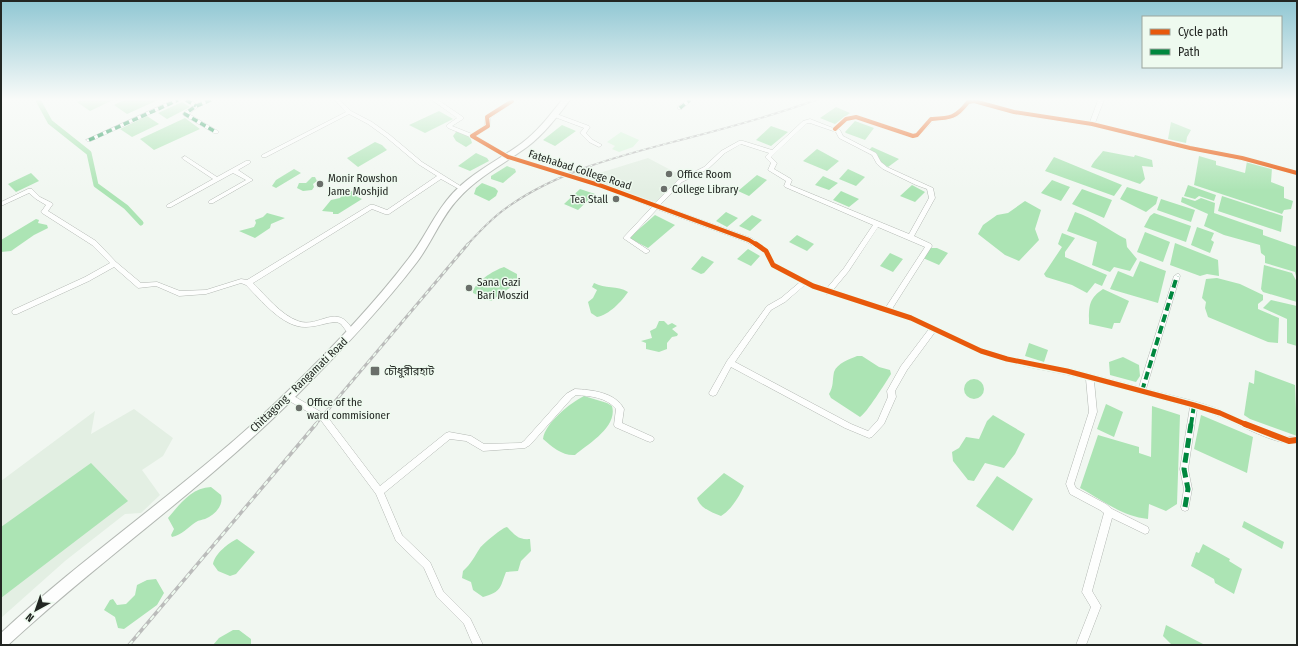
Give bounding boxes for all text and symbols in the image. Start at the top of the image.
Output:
legend [1142,16,1282,68]
text: Cycle path [1178,25,1228,39]
text: Path [1178,45,1200,59]
street label: Fatehabad College Road [527,147,633,193]
place label: Office Room [677,168,731,181]
marker: Office Room [664,169,674,179]
place label: Monir Rowshon Jame Moshjid [328,172,398,198]
marker: Monir Rowshon Jame Moshjid [315,179,325,189]
place label: College Library [672,183,739,196]
marker: College Library [659,184,669,194]
place label: Tea Stall [570,193,608,206]
marker: Tea Stall [611,194,621,204]
place label: Sana Gazi Bari Moszid [477,276,529,302]
marker: Sana Gazi Bari Moszid [464,283,474,293]
street label: Chittagong - Rangamati Road [248,335,350,435]
marker: চৌধুরীরহাট [369,365,381,377]
place label: চৌধুরীরহাট [384,365,435,378]
place label: Office of the ward commisioner [307,396,390,422]
marker: Office of the ward commisioner [294,403,304,413]
north arrow [16,590,56,630]
text: N [23,610,37,624]

